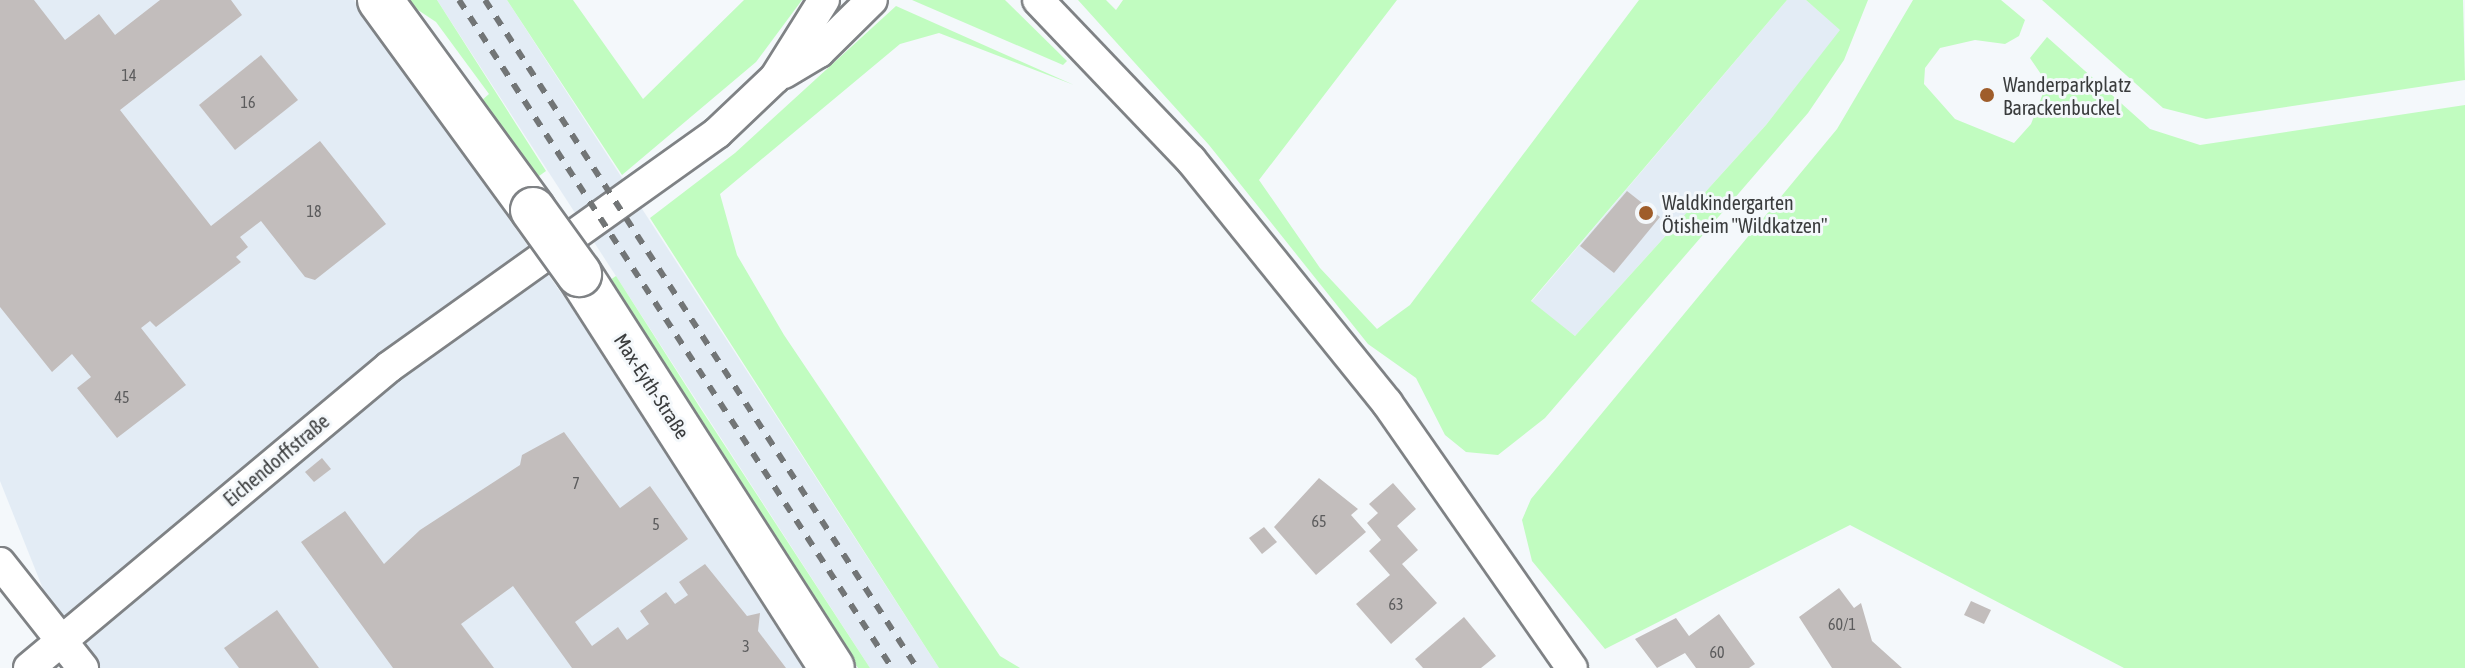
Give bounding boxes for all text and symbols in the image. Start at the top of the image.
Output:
house number: 14 [121,65,137,85]
place label: Wanderparkplatz Barackenbuckel [2003,72,2131,119]
marker: Wanderparkplatz Barackenbuckel [1978,86,1996,104]
house number: 16 [240,92,256,112]
place label: Waldkindergarten Ötisheim "Wildkatzen" [1662,190,1828,237]
house number: 18 [306,201,322,221]
marker: Waldkindergarten Ötisheim "Wildkatzen" [1637,204,1655,222]
street label: Max-Eyth-Straße [609,329,695,443]
house number: 45 [114,387,130,407]
street label: Eichendorffstraße [218,409,334,511]
house number: 7 [572,473,580,493]
house number: 65 [1311,511,1327,531]
house number: 5 [652,514,660,534]
house number: 63 [1388,594,1404,614]
house number: 60/1 [1828,614,1856,634]
house number: 3 [742,636,750,656]
house number: 60 [1709,642,1725,662]

